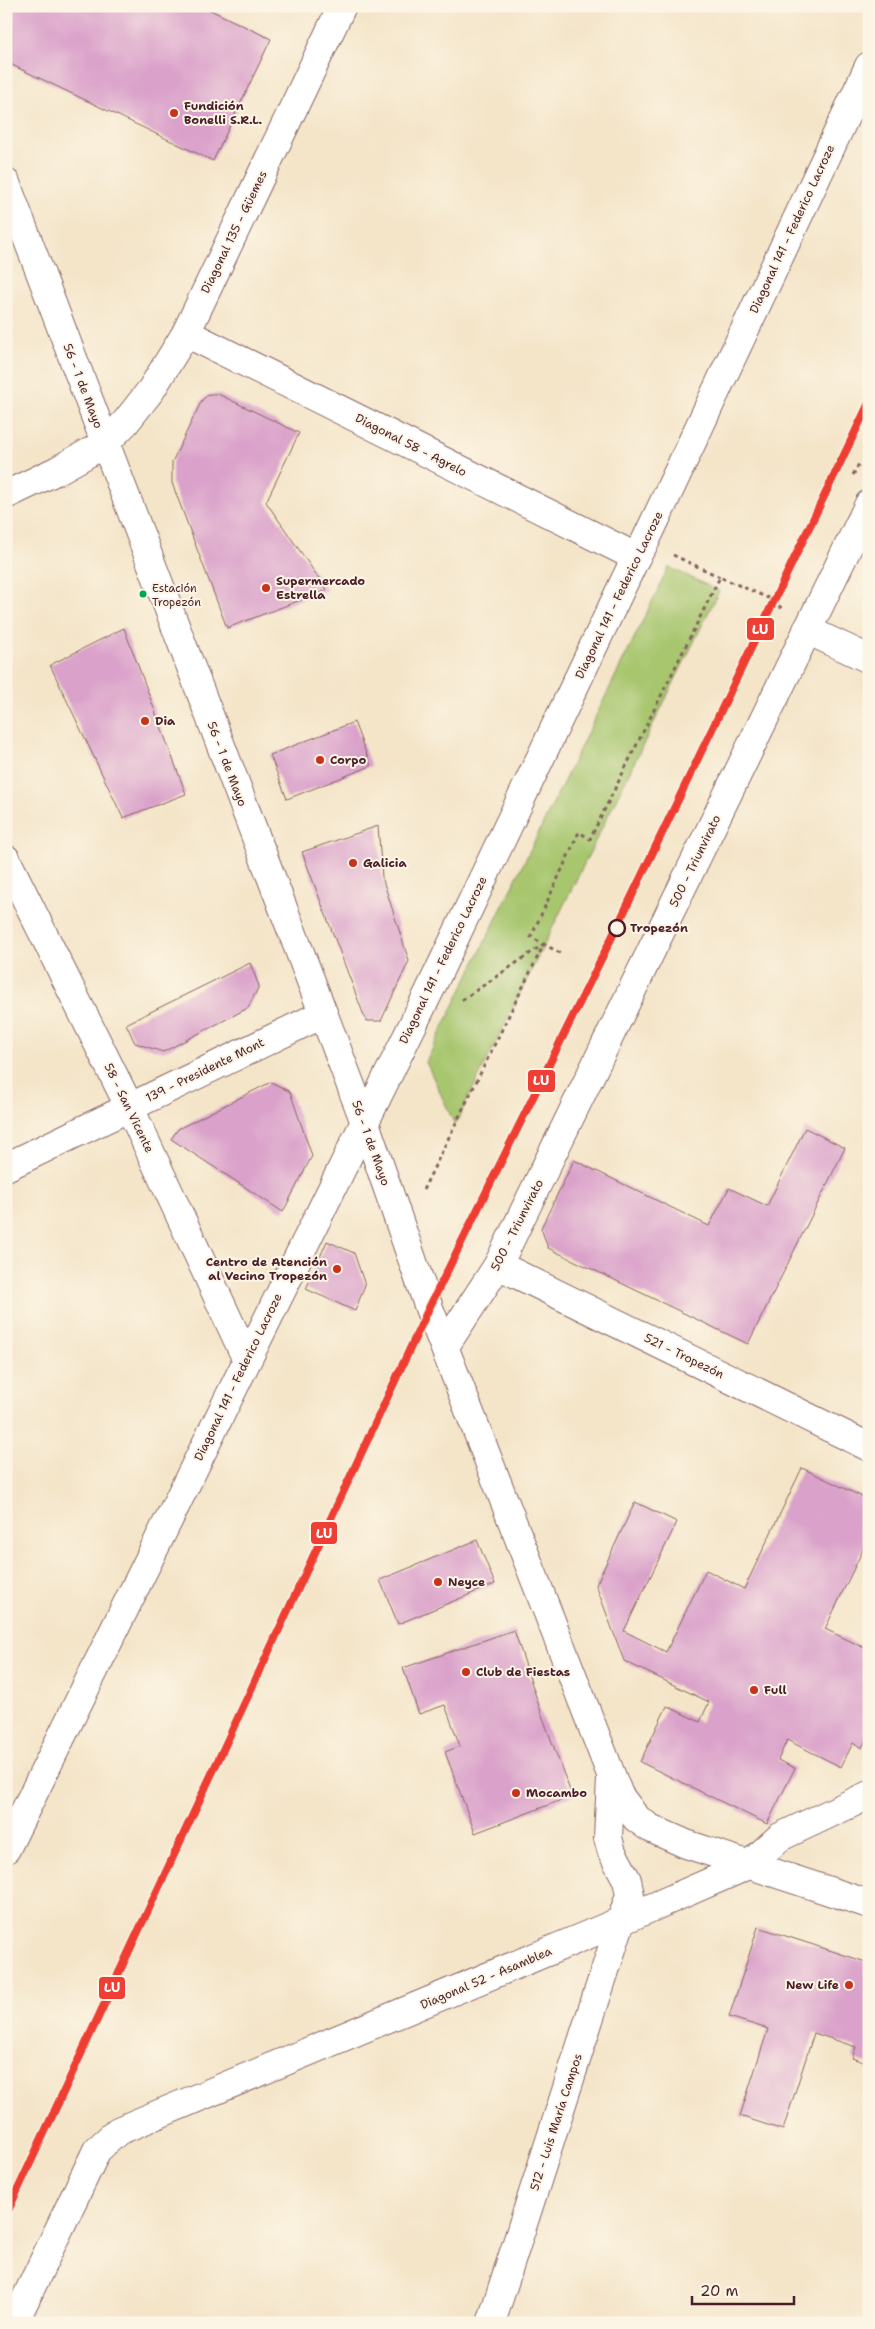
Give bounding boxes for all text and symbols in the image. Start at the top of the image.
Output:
place label: Fundición Bonelli S.R.L. [184,98,263,128]
marker: Fundición Bonelli S.R.L. [168,107,180,119]
street label: Diagonal 141 - Federico Lacroze [746,142,838,316]
street label: Diagonal 135 - Güemes [197,168,271,296]
street label: 56 - 1 de Mayo [59,341,107,431]
street label: Diagonal 58 - Agrelo [352,410,470,480]
street label: Diagonal 141 - Federico Lacroze [571,508,667,681]
place label: Supermercado Estrella [276,573,365,603]
place label: Estación Tropezón [152,581,201,610]
marker: Supermercado Estrella [260,582,272,594]
marker: Estación Tropezón [138,589,148,599]
line badge: LU [746,617,775,641]
text: LU [752,620,768,638]
place label: Dia [155,713,176,729]
marker: Dia [139,715,151,727]
street label: 56 - 1 de Mayo [203,719,251,809]
place label: Corpo [330,752,366,768]
marker: Corpo [314,754,326,766]
street label: 500 - Triunvirato [666,812,724,910]
place label: Galicia [363,855,407,871]
marker: Galicia [347,857,359,869]
street label: Diagonal 141 - Federico Lacroze [395,873,491,1046]
marker: Tropezón [608,919,626,937]
place label: Tropezón [630,920,688,936]
street label: 139 - Presidente Mont [143,1034,267,1106]
street label: 58 - San Vicente [100,1061,158,1156]
line badge: LU [527,1069,556,1093]
text: LU [533,1071,549,1089]
street label: 56 - 1 de Mayo [348,1098,394,1188]
street label: 500 - Triunvirato [487,1176,547,1274]
place label: Centro de Atención al Vecino Tropezón [206,1254,327,1284]
marker: Centro de Atención al Vecino Tropezón [331,1263,343,1275]
street label: Diagonal 141 - Federico Lacroze [190,1290,286,1463]
street label: 521 - Tropezón [641,1330,727,1382]
line badge: LU [310,1521,338,1545]
text: LU [316,1524,332,1542]
place label: Neyce [448,1574,485,1590]
marker: Neyce [432,1576,444,1588]
place label: Club de Fiestas [476,1664,570,1680]
marker: Club de Fiestas [460,1666,472,1678]
place label: Full [764,1682,787,1698]
marker: Full [748,1684,760,1696]
place label: Mocambo [526,1785,587,1801]
marker: Mocambo [510,1787,522,1799]
street label: Diagonal 52 - Asamblea [418,1943,555,2013]
line badge: LU [98,1976,126,2000]
place label: New Life [786,1977,839,1993]
text: LU [104,1978,120,1996]
marker: New Life [843,1979,855,1991]
street label: 512 - Luis María Campos [526,2051,586,2193]
scale bar [692,2274,795,2306]
text: 20 m [700,2281,739,2301]

